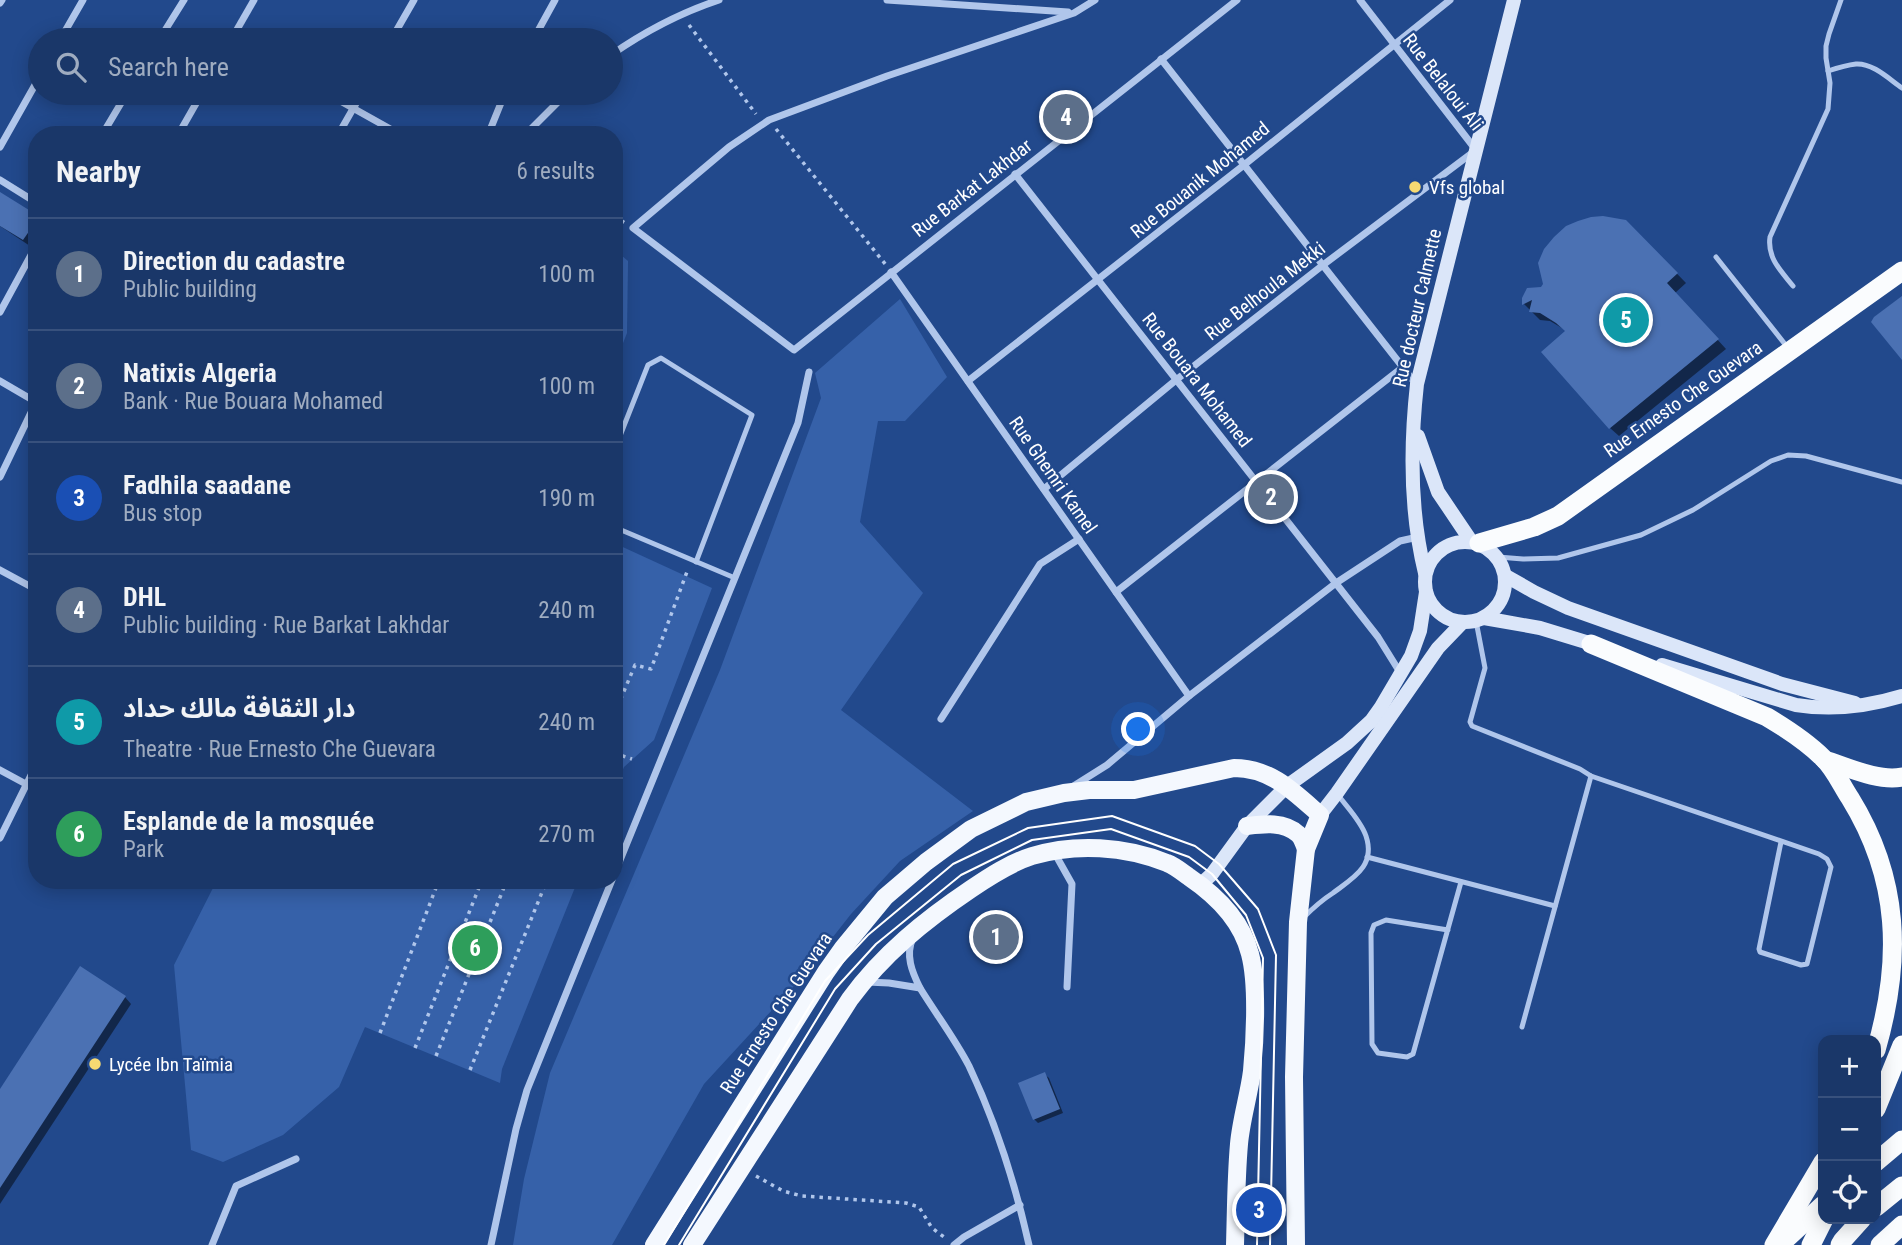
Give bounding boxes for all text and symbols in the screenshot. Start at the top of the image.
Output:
search box [28,28,623,105]
street label: Rue Belaloui Ali [1398,29,1488,135]
icon: search [52,48,90,86]
text: Search here [108,52,229,82]
pin: 4 [1043,91,1089,143]
street label: Rue Bouanik Mohamed [1126,117,1274,243]
street label: Rue Barkat Lakhdar [908,134,1037,242]
text: Nearby [56,154,141,189]
text: 6 results [517,158,595,185]
place label: Vfs global [1429,176,1505,199]
marker: Vfs global [1407,179,1423,195]
street label: Rue docteur Calmette [1388,227,1446,389]
street label: Rue Belhoula Mekki [1200,237,1330,345]
text: Direction du cadastre [123,246,345,276]
text: 1 [73,261,85,288]
text: 100 m [538,261,595,288]
text: Public building [123,276,257,303]
pin: 5 [1603,294,1649,346]
street label: Rue Bouara Mohamed [1137,308,1257,452]
street label: Rue Ernesto Che Guevara [1599,336,1767,462]
text: Natixis Algeria [123,358,277,388]
text: 2 [73,373,85,400]
text: 100 m [538,373,595,400]
text: Bank · Rue Bouara Mohamed [123,388,383,415]
street label: Rue Ghemri Kamel [1004,412,1102,538]
text: Fadhila saadane [123,470,291,500]
pin: 2 [1248,471,1294,523]
text: 3 [73,485,85,512]
text: 190 m [538,485,595,512]
text: Bus stop [123,500,202,527]
text: DHL [123,582,166,612]
text: 4 [73,597,85,624]
text: 240 m [538,597,595,624]
text: Public building · Rue Barkat Lakhdar [123,612,449,639]
text: دار الثقافة مالك حداد [123,693,355,723]
text: 5 [73,709,85,736]
text: 240 m [538,709,595,736]
your location [1121,712,1155,746]
text: Theatre · Rue Ernesto Che Guevara [123,736,436,763]
text: Esplande de la mosquée [123,806,374,836]
text: 6 [73,821,85,848]
text: 270 m [538,821,595,848]
text: Park [123,836,164,863]
pin: 1 [973,911,1019,963]
pin: 6 [452,922,498,974]
street label: Rue Ernesto Che Guevara [715,928,837,1098]
map controls [1818,1035,1881,1224]
button: + [1818,1035,1881,1098]
place label: Lycée Ibn Taïmia [109,1053,233,1076]
marker: Lycée Ibn Taïmia [87,1056,103,1072]
button: − [1818,1098,1881,1161]
button: locate [1818,1161,1881,1224]
pin: 3 [1236,1184,1282,1236]

